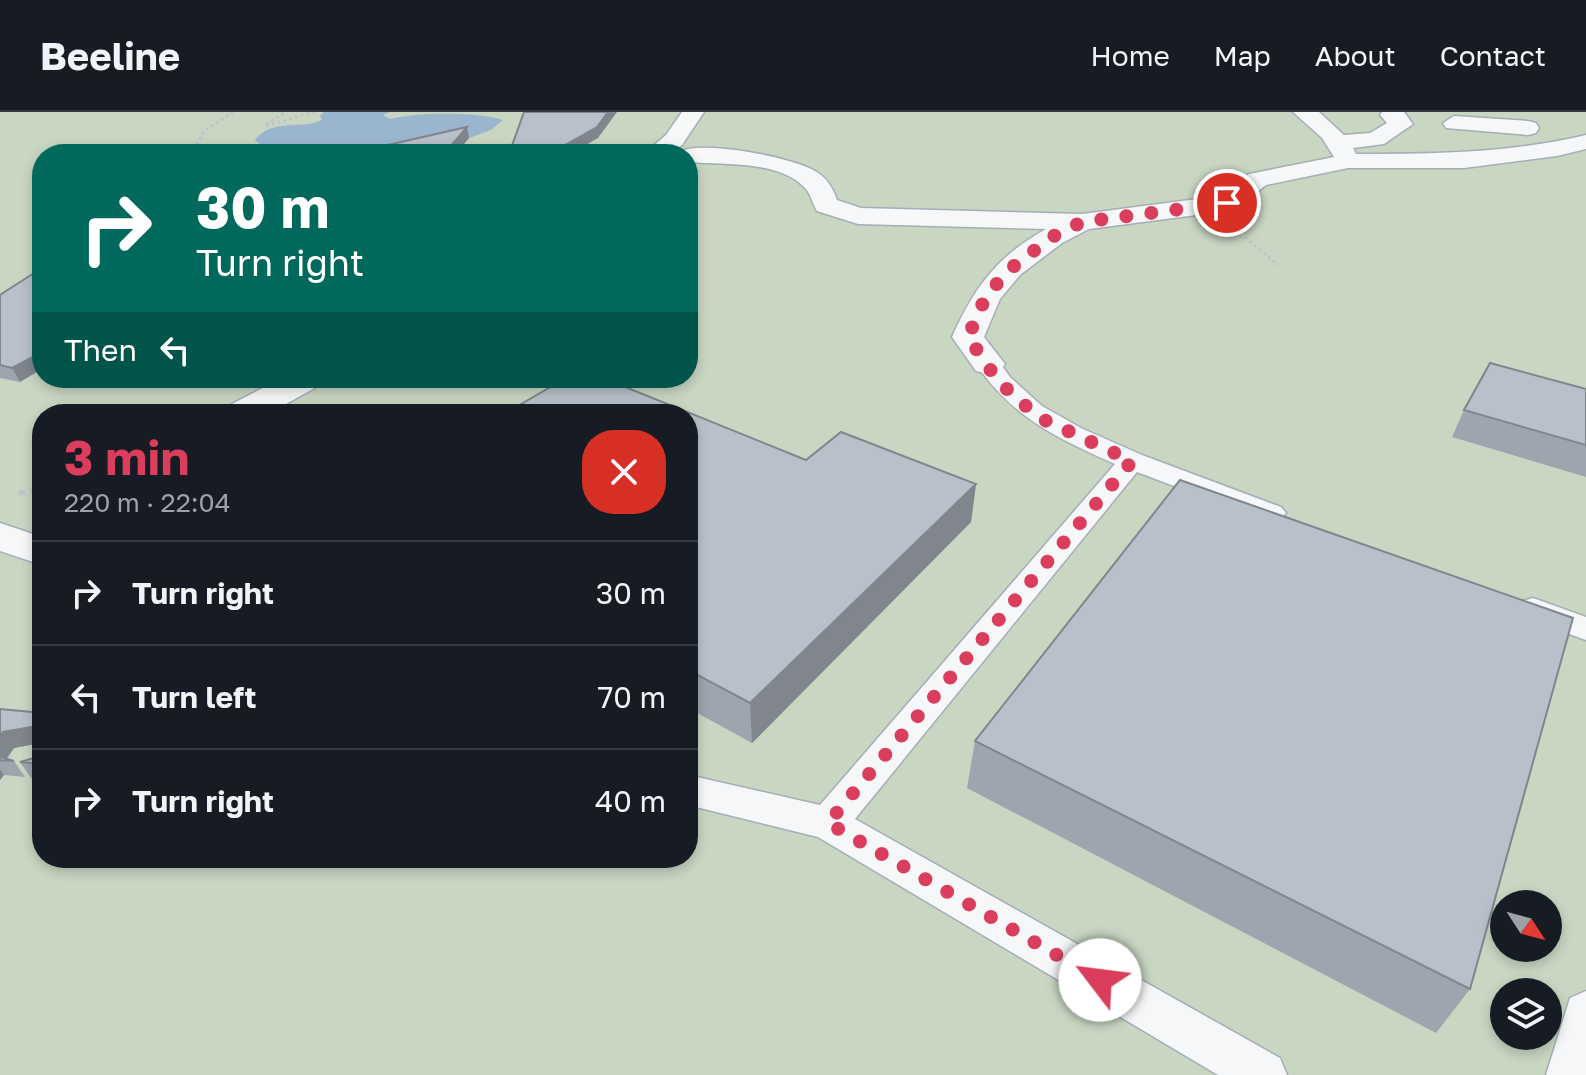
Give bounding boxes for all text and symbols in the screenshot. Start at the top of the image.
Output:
text: Beeline [40,33,180,78]
text: Home [1091,39,1170,72]
text: Map [1214,39,1271,72]
text: About [1315,39,1396,72]
text: Contact [1440,39,1546,72]
pin [1193,169,1261,237]
text: 30 m [196,173,330,240]
icon: right [64,176,168,280]
icon: arrive [1205,181,1249,225]
text: Turn right [196,241,364,284]
icon: left [153,328,197,372]
text: Then [64,332,137,368]
text: 3 min [64,428,189,486]
button: close [582,430,666,514]
text: 220 m · 22:04 [64,487,231,518]
icon: right [64,571,108,615]
text: Turn right [132,575,274,611]
text: 30 m [596,575,666,611]
icon: left [64,675,108,719]
text: Turn left [132,679,257,715]
text: 70 m [597,679,666,715]
icon: right [64,779,108,823]
text: Turn right [132,783,274,819]
text: 40 m [595,783,666,819]
north arrow [1490,890,1562,962]
map controls [1490,890,1562,1050]
position arrow [1058,938,1142,1022]
button: layers [1490,978,1562,1050]

